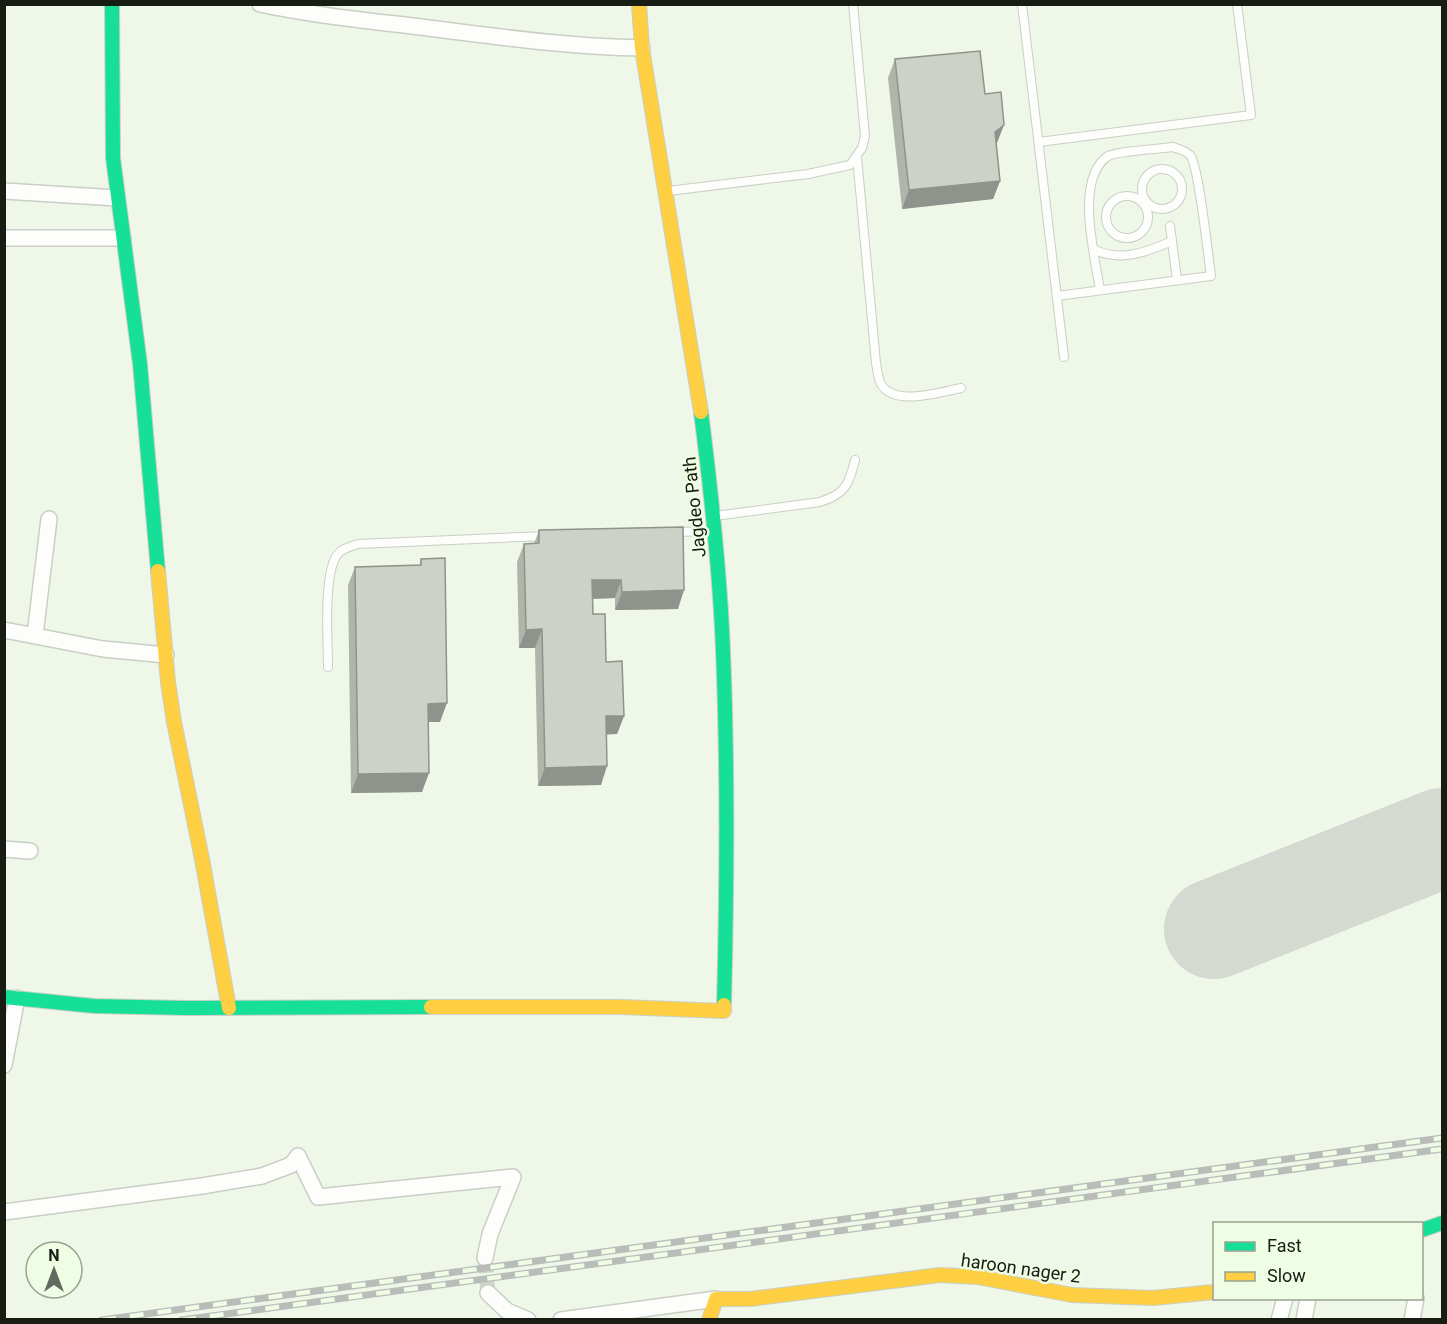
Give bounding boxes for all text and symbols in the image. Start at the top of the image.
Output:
street label: Jagdeo Path [678,456,710,558]
legend [1213,1222,1423,1300]
text: Fast [1267,1235,1302,1256]
north arrow [24,1240,84,1300]
text: N [48,1246,60,1265]
street label: haroon nager 2 [960,1249,1082,1287]
text: Slow [1267,1265,1306,1286]

